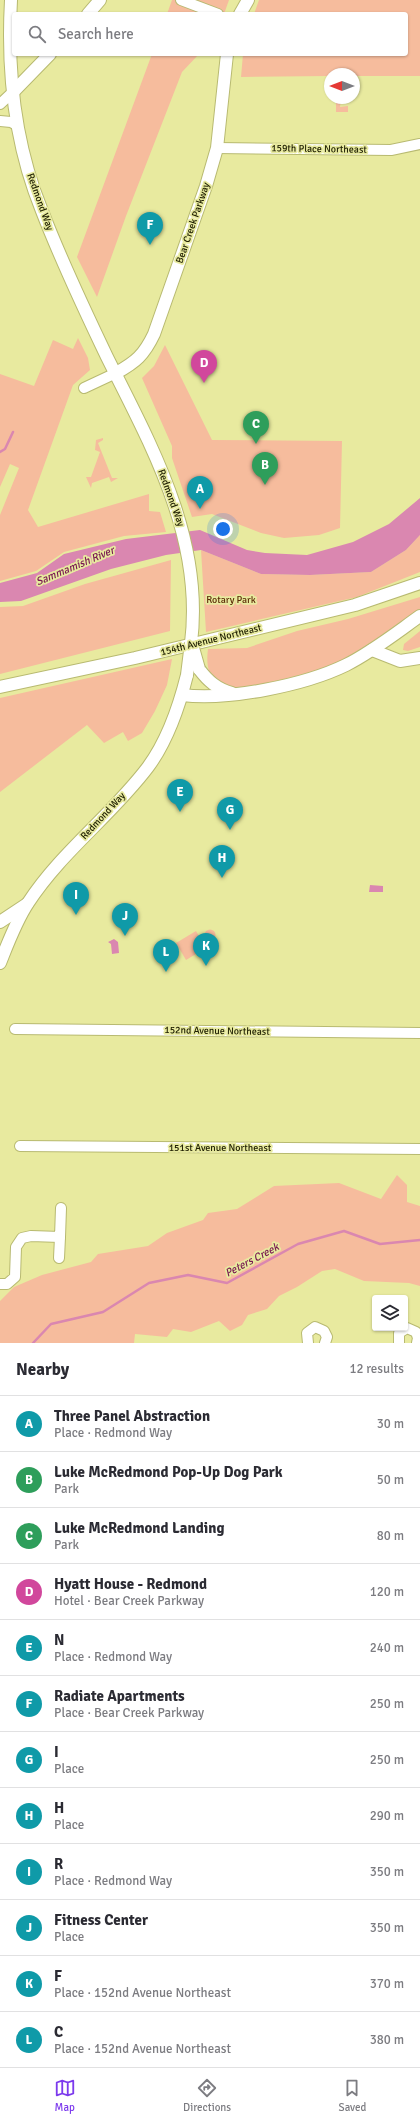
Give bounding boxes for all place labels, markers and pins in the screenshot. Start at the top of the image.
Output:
pin: F [137,212,163,245]
pin: D [191,350,217,383]
pin: C [243,411,269,444]
pin: B [252,452,278,485]
pin: A [187,476,213,509]
pin: E [167,779,193,812]
pin: G [217,797,243,830]
pin: H [209,845,235,878]
pin: I [63,882,89,915]
pin: J [112,903,138,936]
pin: K [193,933,219,966]
pin: L [153,939,179,972]

